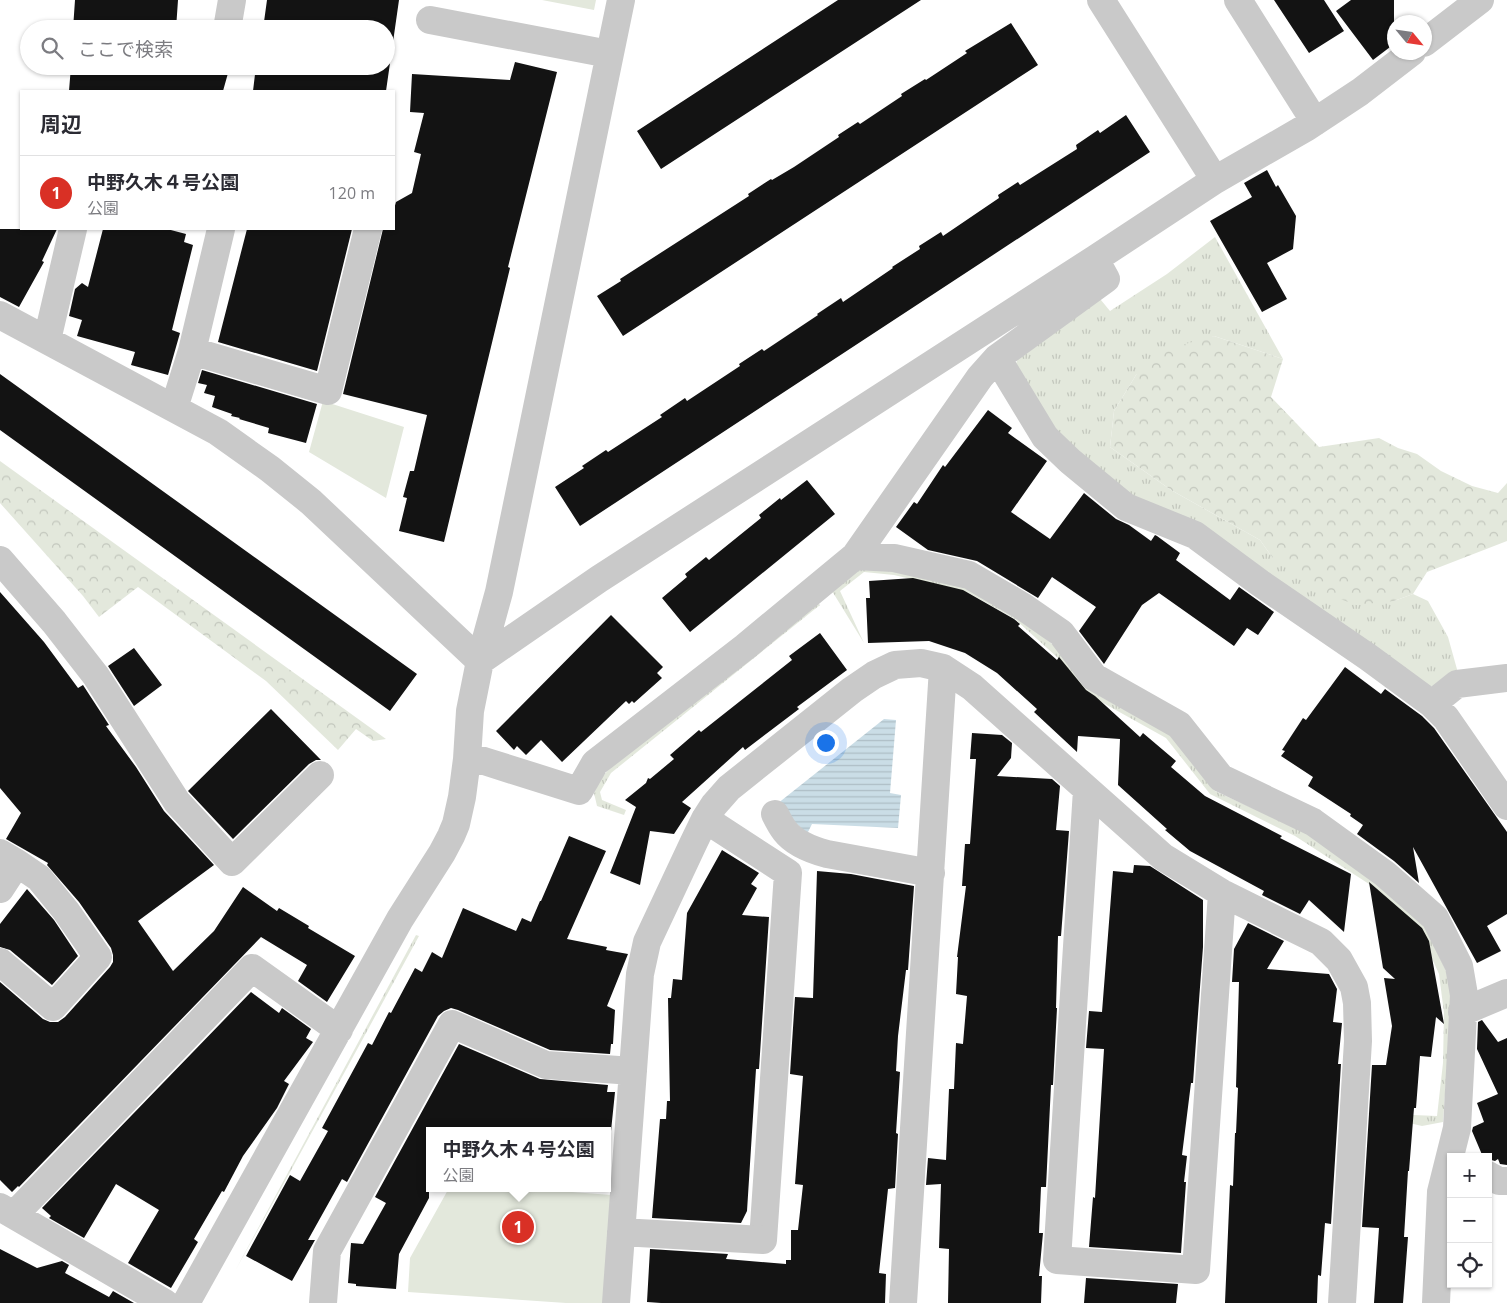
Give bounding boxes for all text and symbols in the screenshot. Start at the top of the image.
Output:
north arrow [1387,15,1432,60]
search box [20,20,395,75]
icon: search [38,34,66,62]
text: ここで検索 [78,36,173,62]
text: 周辺 [40,110,82,138]
text: 中野久木４号公園 [87,169,239,195]
text: 1 [51,182,61,204]
text: 120 m [329,182,375,204]
text: 公園 [87,197,119,219]
your location [813,730,839,756]
popup [426,1127,611,1192]
text: 中野久木４号公園 [442,1136,595,1162]
map controls [1447,1153,1492,1288]
button: + [1447,1153,1492,1198]
text: 公園 [442,1164,475,1186]
button: − [1447,1198,1492,1243]
pin: 1 [502,1208,534,1246]
button: locate [1447,1243,1492,1288]

